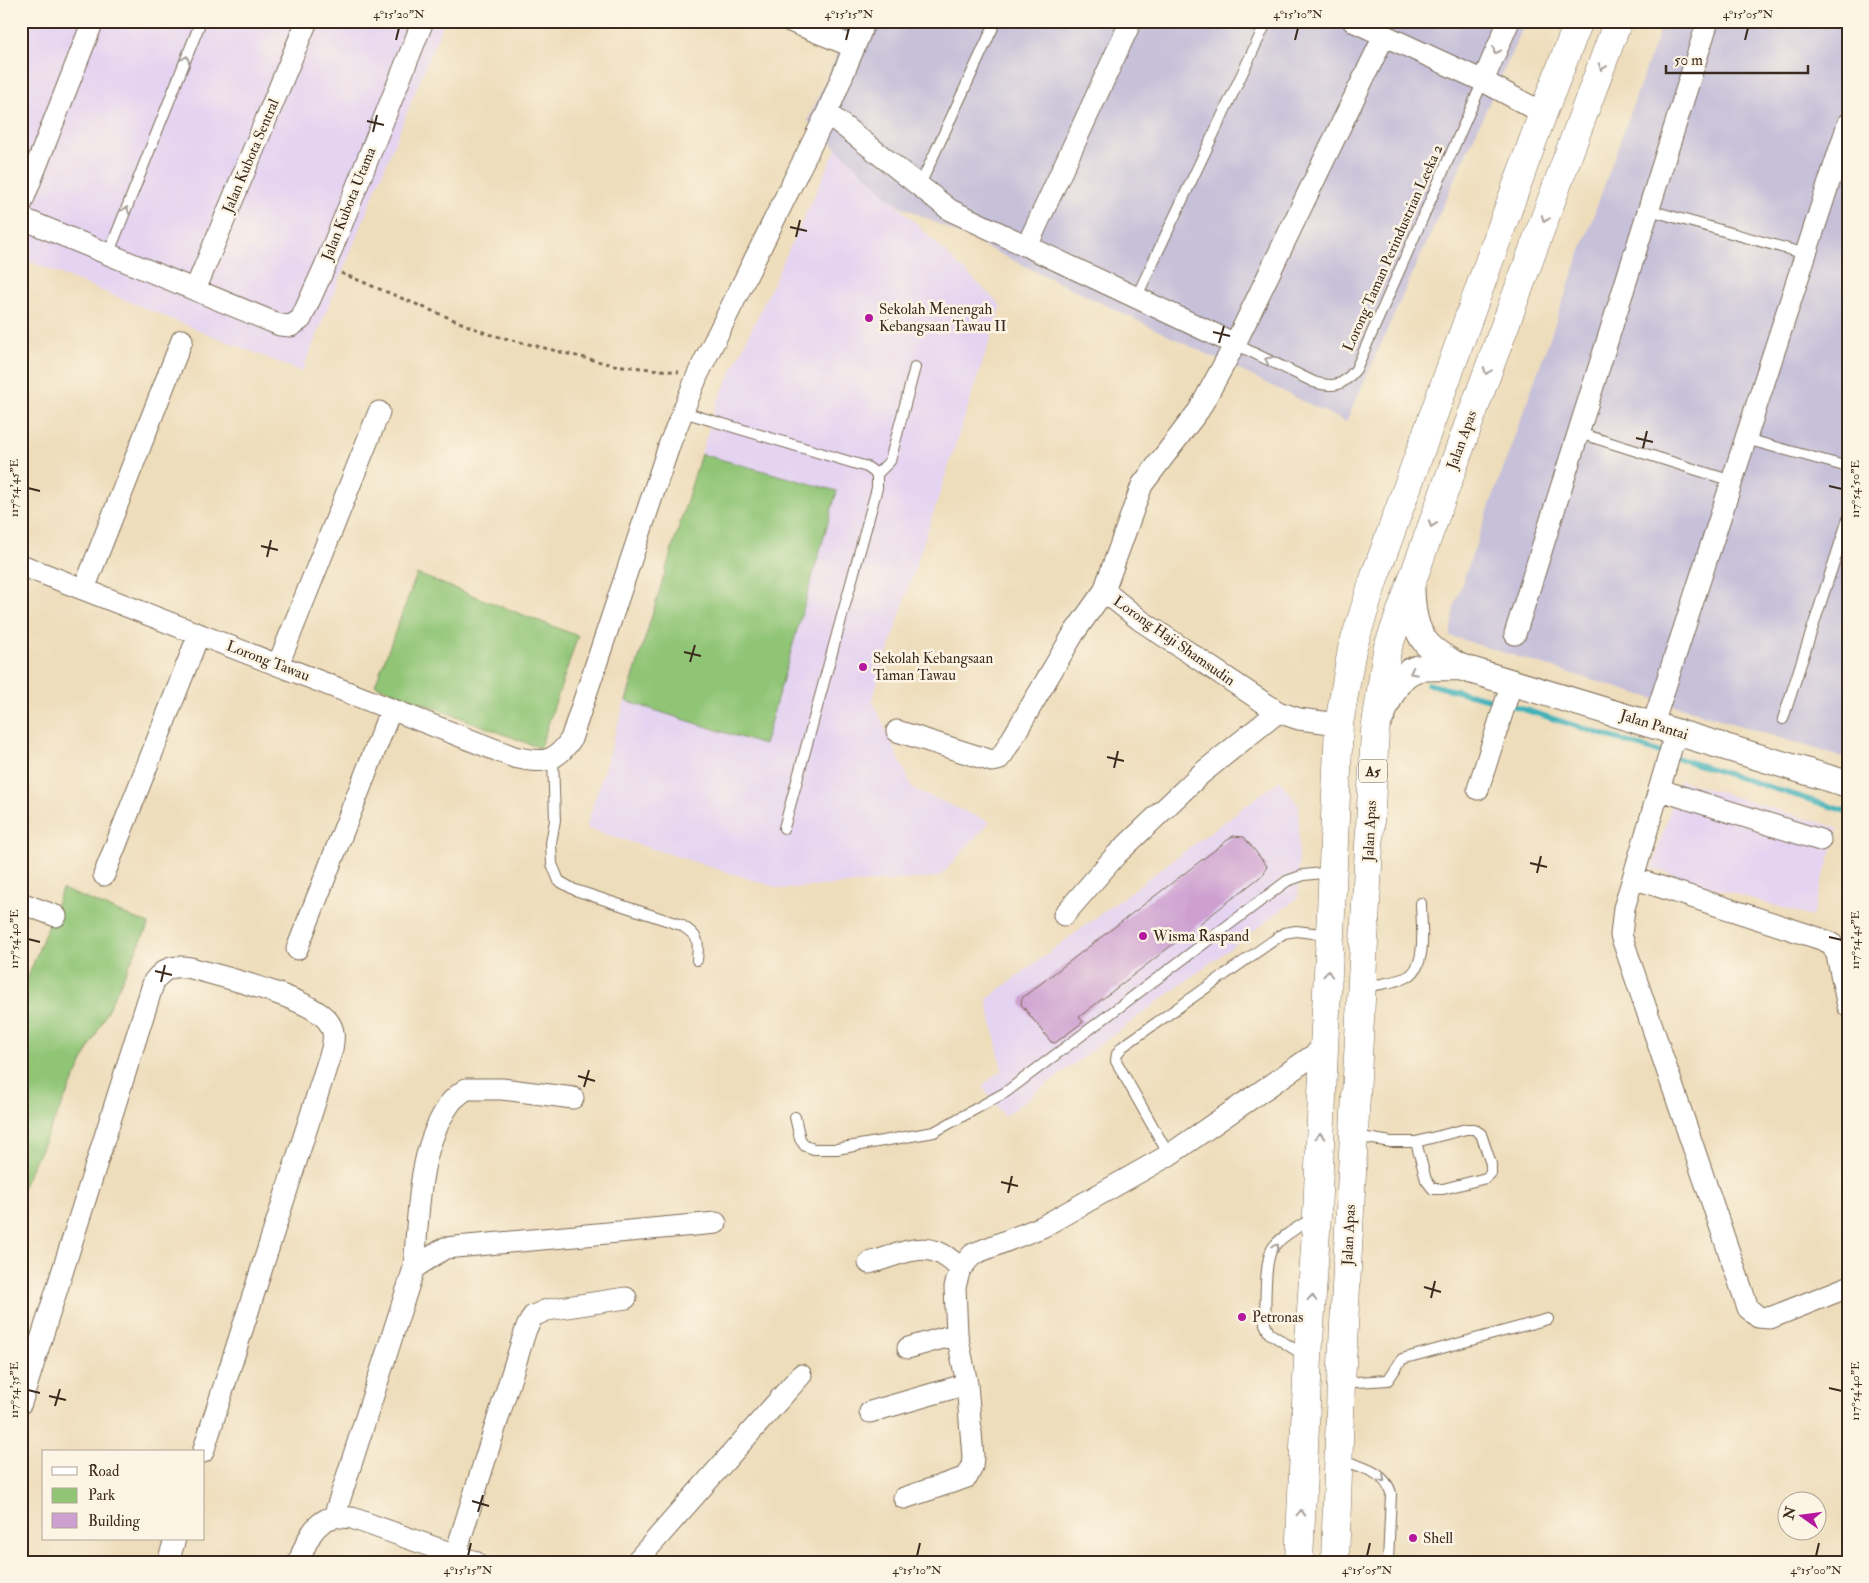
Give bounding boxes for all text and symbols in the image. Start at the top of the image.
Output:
text: 4°15'20"N [373,7,425,22]
text: 4°15'15"N [825,7,874,22]
text: 4°15'10"N [1273,7,1323,22]
text: 4°15'05"N [1723,7,1774,22]
scale bar [1666,42,1809,74]
one-way arrow [1492,46,1502,55]
text: 50 m [1674,51,1703,70]
one-way arrow [180,55,190,63]
one-way arrow [1598,62,1608,71]
street label: Jalan Kubota Sentral [218,96,285,217]
street label: Lorong Taman Perindustrian Leeka 2 [1339,141,1448,354]
street label: Jalan Kubota Utama [317,144,382,265]
one-way arrow [120,206,130,214]
one-way arrow [1541,214,1551,223]
place label: Sekolah Menengah Kebangsaan Tawau II [879,300,1006,336]
marker: Sekolah Menengah Kebangsaan Tawau II [863,312,875,324]
one-way arrow [1264,356,1273,366]
one-way arrow [1483,367,1493,375]
street label: Jalan Apas [1442,408,1482,473]
text: 117°54'45"E [7,458,22,517]
text: 117°54'50"E [1848,460,1863,518]
one-way arrow [1428,519,1438,528]
street label: Lorong Haji Shamsudin [1109,592,1239,690]
street label: Lorong Tawau [224,636,313,686]
place label: Sekolah Kebangsaan Taman Tawau [873,649,993,685]
marker: Sekolah Kebangsaan Taman Tawau [857,661,869,673]
one-way arrow [1409,666,1418,676]
street label: Jalan Pantai [1616,705,1690,745]
road number: A5 [1359,759,1387,782]
street label: Jalan Apas [1359,800,1382,863]
text: 117°54'40"E [7,909,22,969]
text: 117°54'45"E [1848,910,1863,969]
place label: Wisma Raspand [1152,927,1250,947]
marker: Wisma Raspand [1137,930,1149,942]
one-way arrow [1322,969,1333,977]
one-way arrow [1315,1132,1325,1140]
street label: Jalan Apas [1338,1204,1361,1267]
one-way arrow [1270,1243,1279,1252]
one-way arrow [1306,1294,1317,1302]
place label: Petronas [1252,1308,1303,1327]
marker: Petronas [1236,1311,1248,1323]
text: 117°54'35"E [7,1361,22,1418]
text: 117°54'40"E [1848,1361,1863,1421]
legend [42,1450,205,1540]
text: Road [88,1462,120,1481]
one-way arrow [1377,1473,1386,1482]
text: Park [88,1486,115,1505]
north arrow [1776,1490,1826,1540]
text: N [1780,1504,1800,1522]
one-way arrow [1296,1509,1307,1517]
text: Building [88,1512,140,1531]
place label: Shell [1423,1529,1453,1548]
marker: Shell [1407,1532,1419,1544]
text: 4°15'15"N [444,1563,493,1578]
text: 4°15'10"N [892,1563,942,1578]
text: 4°15'05"N [1342,1563,1393,1578]
text: 4°15'00"N [1790,1563,1842,1578]

